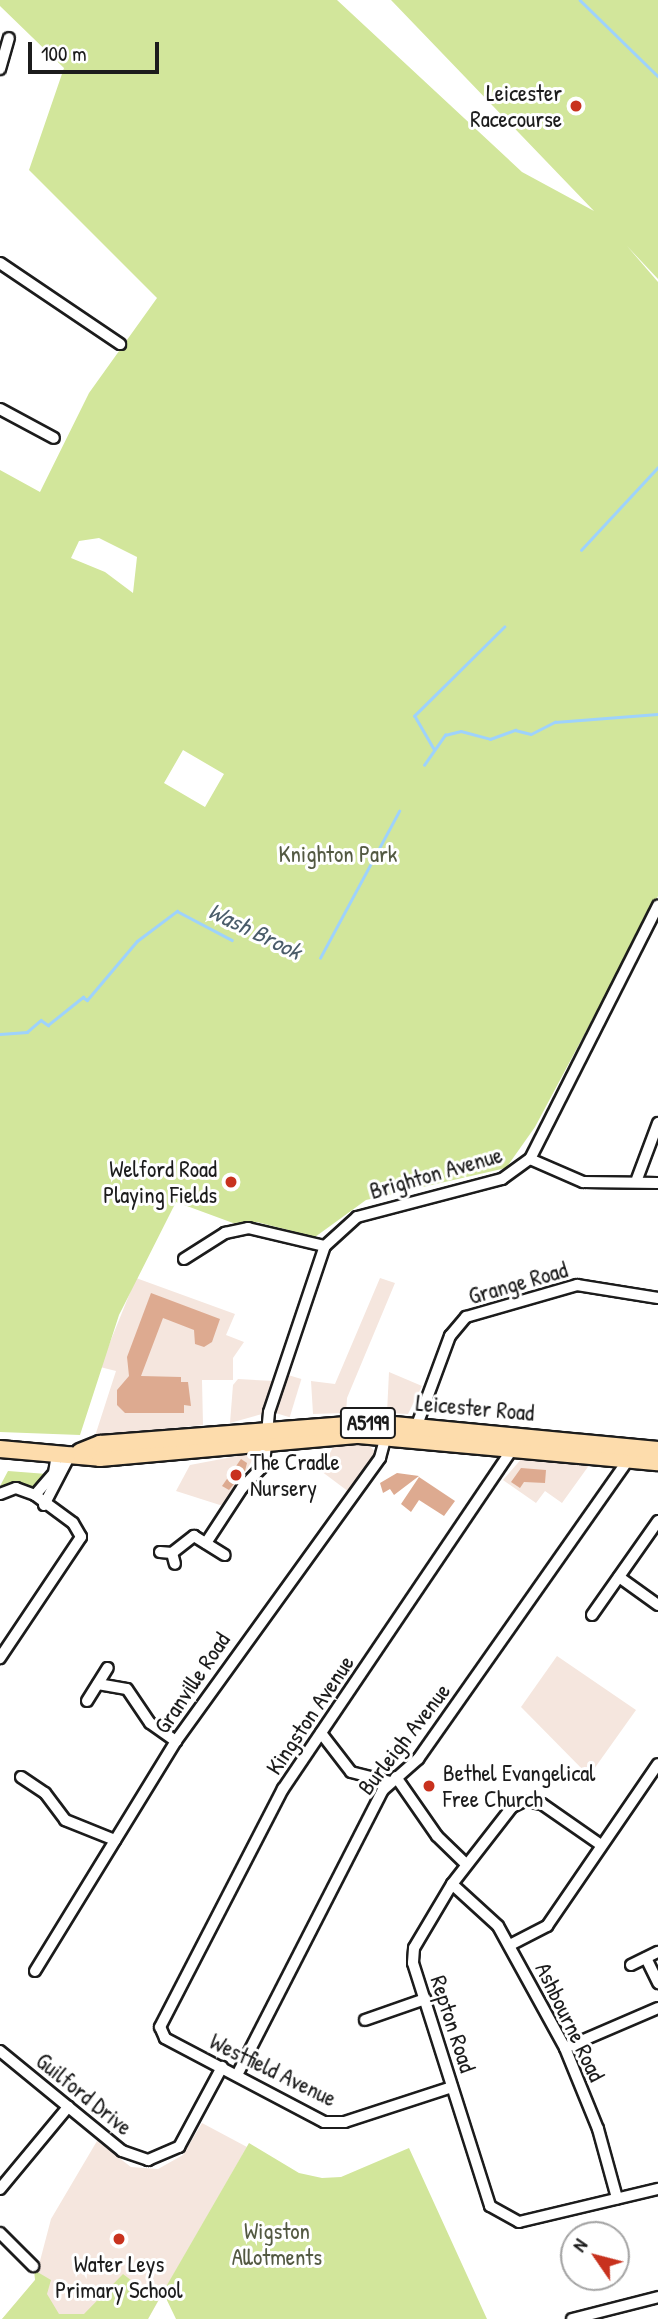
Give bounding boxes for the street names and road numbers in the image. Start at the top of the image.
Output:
street label: Brighton Avenue [366,1141,506,1205]
street label: Grange Road [465,1256,571,1310]
street label: Leicester Road [415,1389,535,1427]
road number: A5199 [338,1406,398,1440]
street label: Granville Road [148,1627,236,1739]
street label: Kingston Avenue [260,1650,360,1780]
street label: Burleigh Avenue [352,1678,456,1800]
street label: Ashbourne Road [529,1958,611,2086]
street label: Repton Road [424,1972,482,2076]
street label: Westfield Avenue [205,2028,341,2112]
street label: Guilford Drive [30,2047,138,2141]

